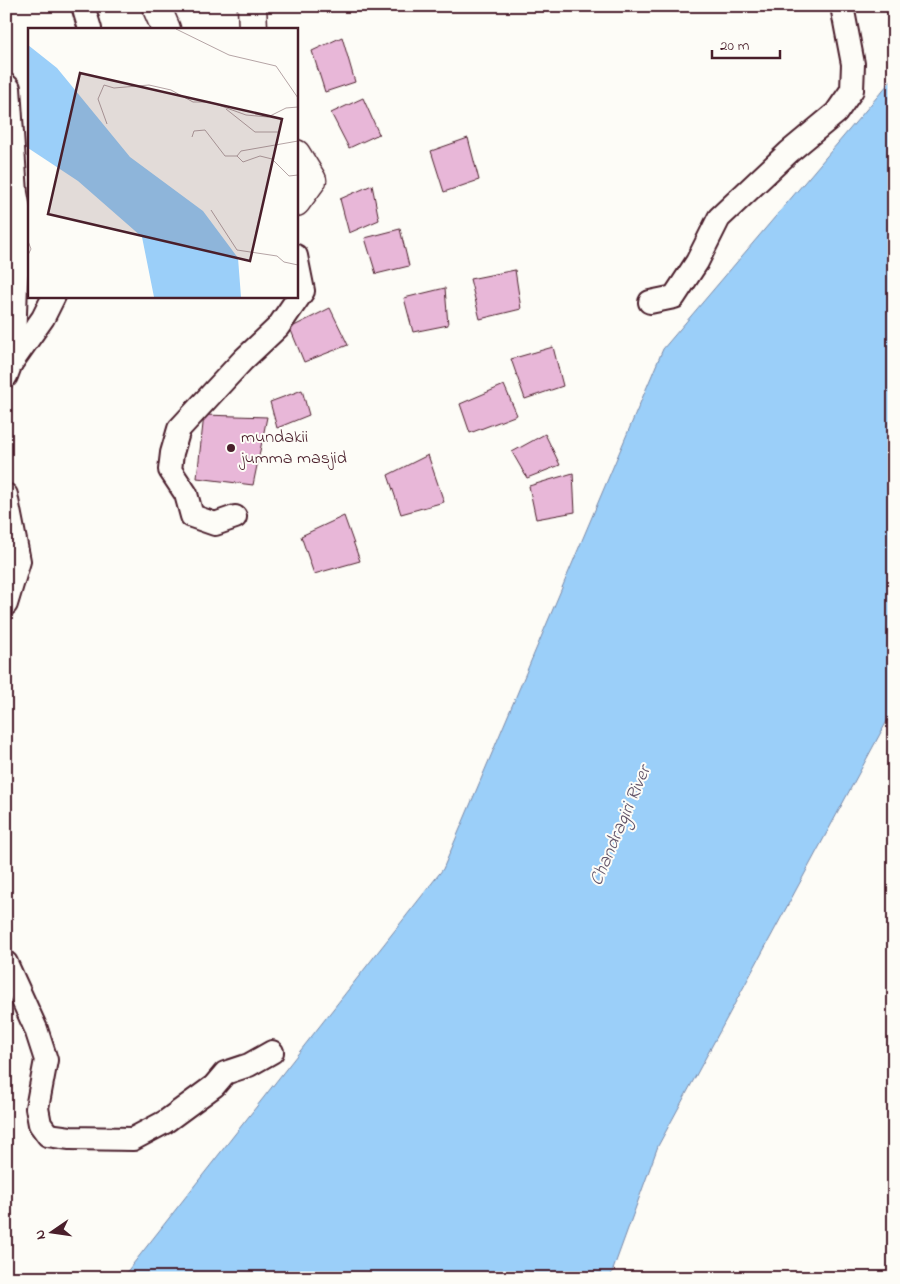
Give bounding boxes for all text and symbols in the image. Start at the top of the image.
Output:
inset map [28,28,298,298]
scale bar [712,28,780,60]
text: 20 m [720,35,750,57]
place label: mundakii jumma masjid [239,425,347,472]
marker: mundakii jumma masjid [225,442,237,454]
water label: Chandragiri River [584,760,660,891]
north arrow [28,1206,78,1256]
text: N [30,1228,52,1242]

